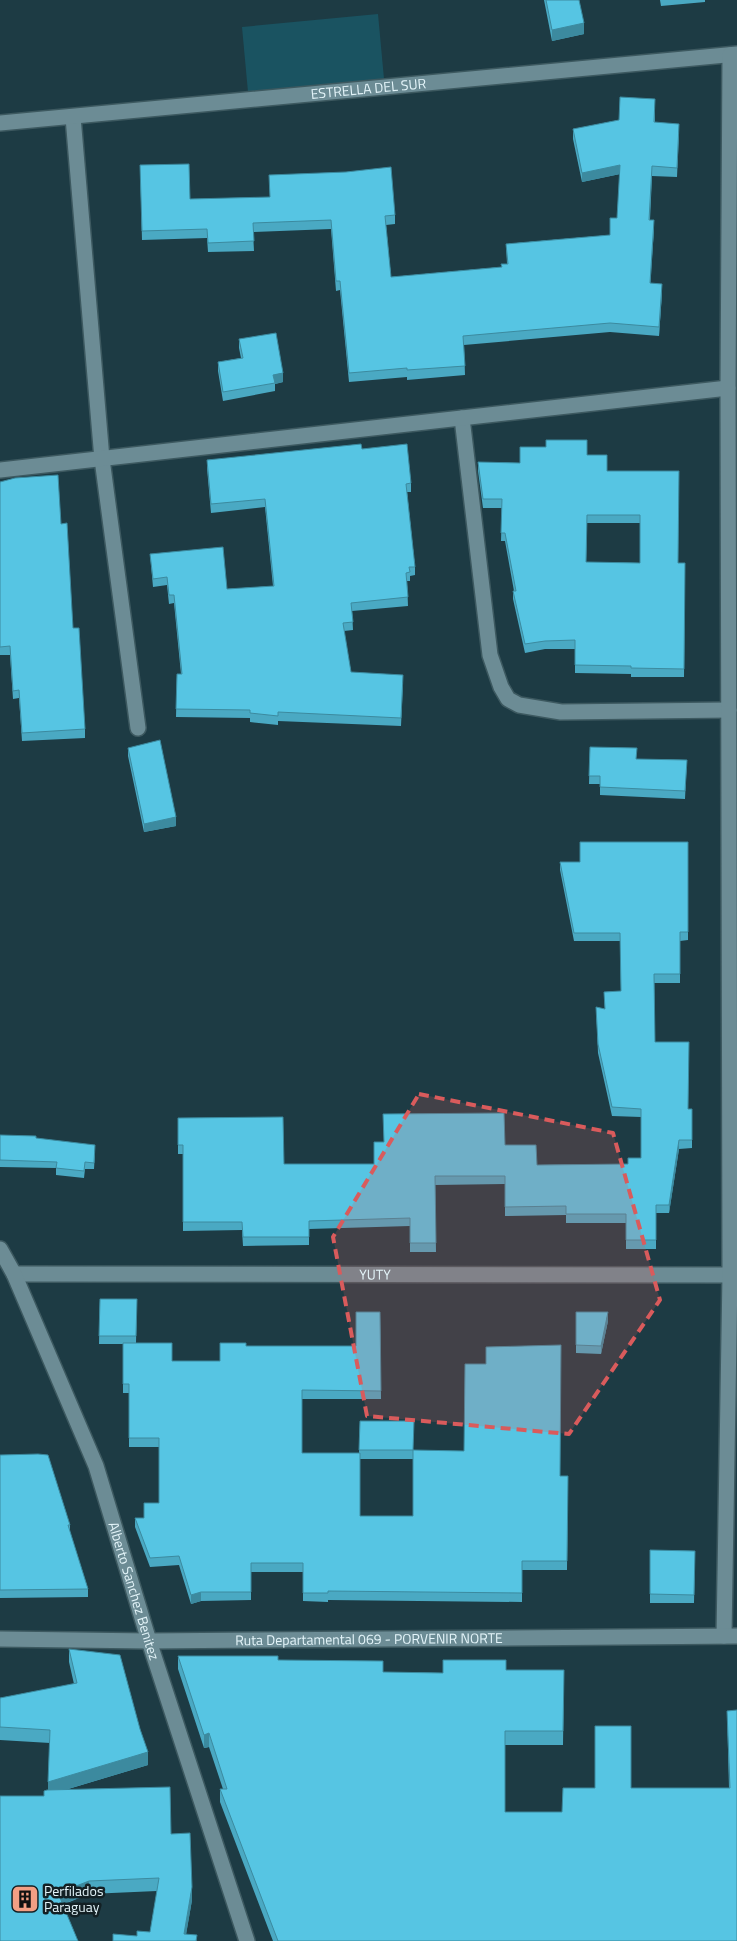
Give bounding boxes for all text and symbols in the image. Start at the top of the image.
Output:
street label: ESTRELLA DEL SUR [310,72,427,104]
street label: YUTY [359,1263,391,1285]
street label: Alberto Sanchez Benitez [104,1519,165,1663]
street label: Ruta Departamental 069 - PORVENIR NORTE [235,1627,503,1650]
place label: Perfilados Paraguay [44,1880,103,1917]
building icon: Perfilados Paraguay [10,1884,40,1914]

